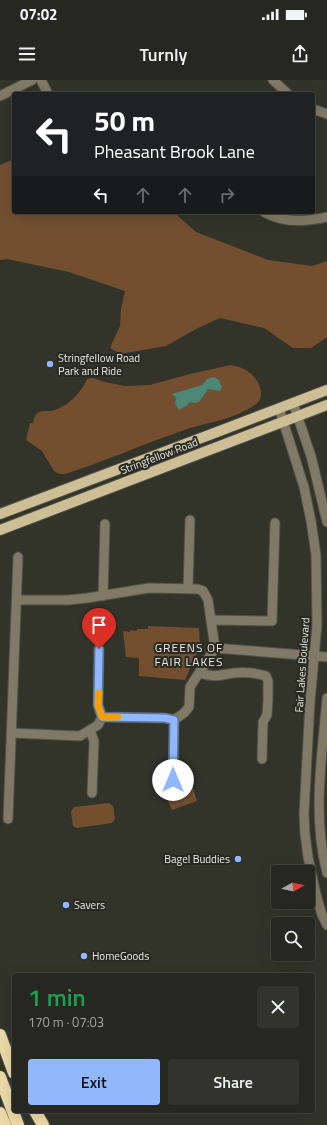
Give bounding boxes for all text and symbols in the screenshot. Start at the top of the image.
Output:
text: 07:02 [20,3,57,26]
text: Turnly [140,41,187,68]
icon: menu [16,43,38,65]
icon: share [289,43,311,65]
text: 50 m [94,99,155,142]
icon: left [28,108,80,160]
text: Pheasant Brook Lane [94,138,255,165]
icon: left [90,184,112,206]
icon: ahead [132,184,154,206]
icon: ahead [174,184,196,206]
icon: right [216,184,238,206]
place label: Stringfellow Road Park and Ride [58,350,140,379]
marker: Stringfellow Road Park and Ride [45,359,55,369]
street label: Stringfellow Road [118,434,200,478]
pin [82,608,116,649]
icon: arrive [88,614,110,636]
street label: Fair Lakes Boulevard [291,617,313,713]
district label: GREENS OF FAIR LAKES [155,638,223,671]
position arrow [152,759,194,801]
place label: Bagel Buddies [164,851,230,867]
marker: Bagel Buddies [233,854,243,864]
north arrow [271,865,315,909]
map controls [271,865,315,961]
place label: Savers [74,897,105,913]
marker: Savers [61,900,71,910]
button: search [271,917,315,961]
place label: HomeGoods [92,948,149,964]
marker: HomeGoods [79,951,89,961]
text: 1 min [28,979,86,1015]
button: close [257,986,299,1028]
text: 170 m · 07:03 [28,1012,104,1032]
button: Exit [28,1059,160,1105]
button: Share [168,1059,299,1105]

